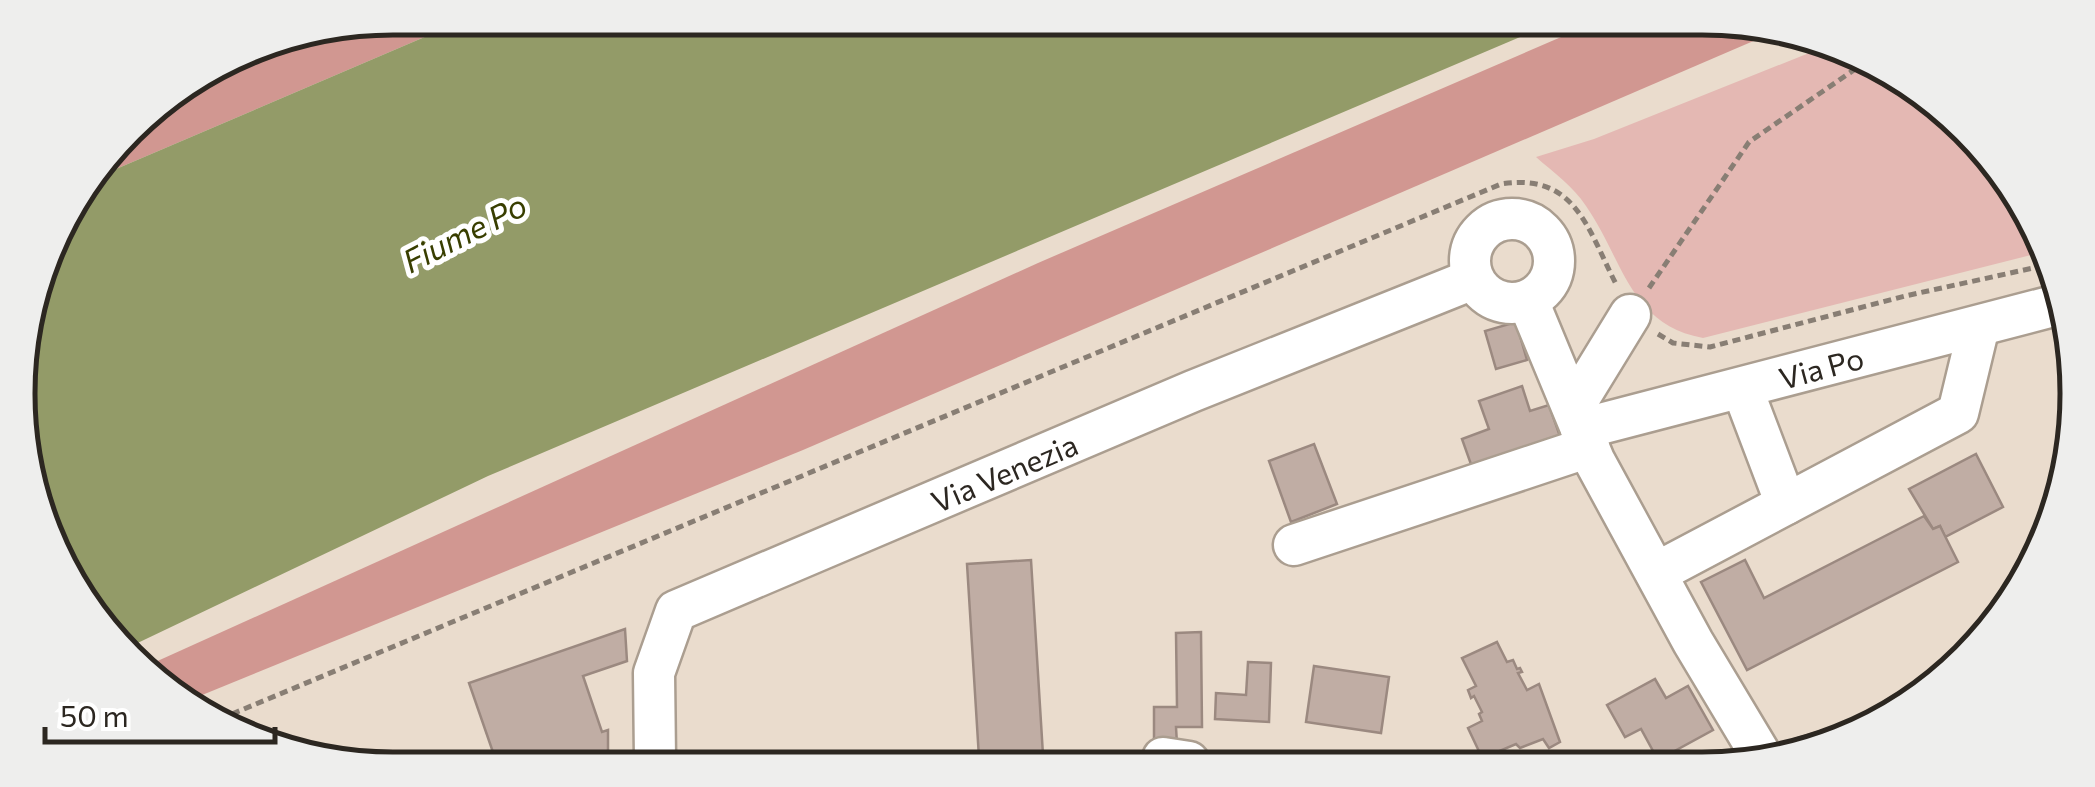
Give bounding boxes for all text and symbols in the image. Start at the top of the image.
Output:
water label: Fiume Po [395,184,533,280]
street label: Via Po [1775,338,1867,396]
street label: Via Venezia [925,425,1083,519]
scale bar [45,682,275,744]
text: 50 m [60,696,129,733]

